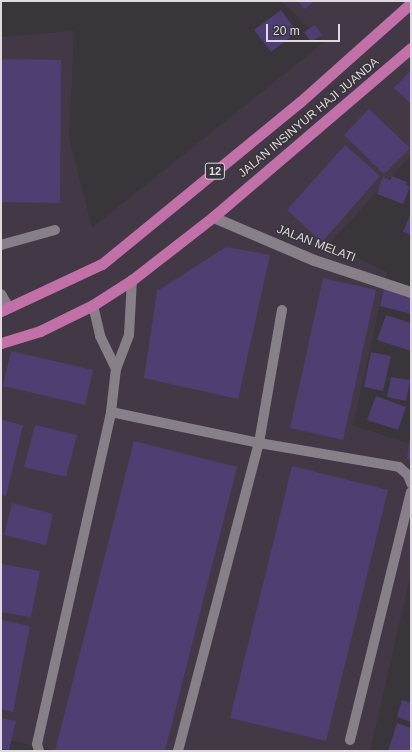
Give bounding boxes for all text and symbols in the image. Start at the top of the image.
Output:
scale bar [268,16,342,42]
text: 20 m [273,24,300,38]
street label: JALAN INSINYUR HAJI JUANDA [236,55,382,181]
road number: 12 [204,162,226,180]
street label: JALAN MELATI [275,222,357,266]

